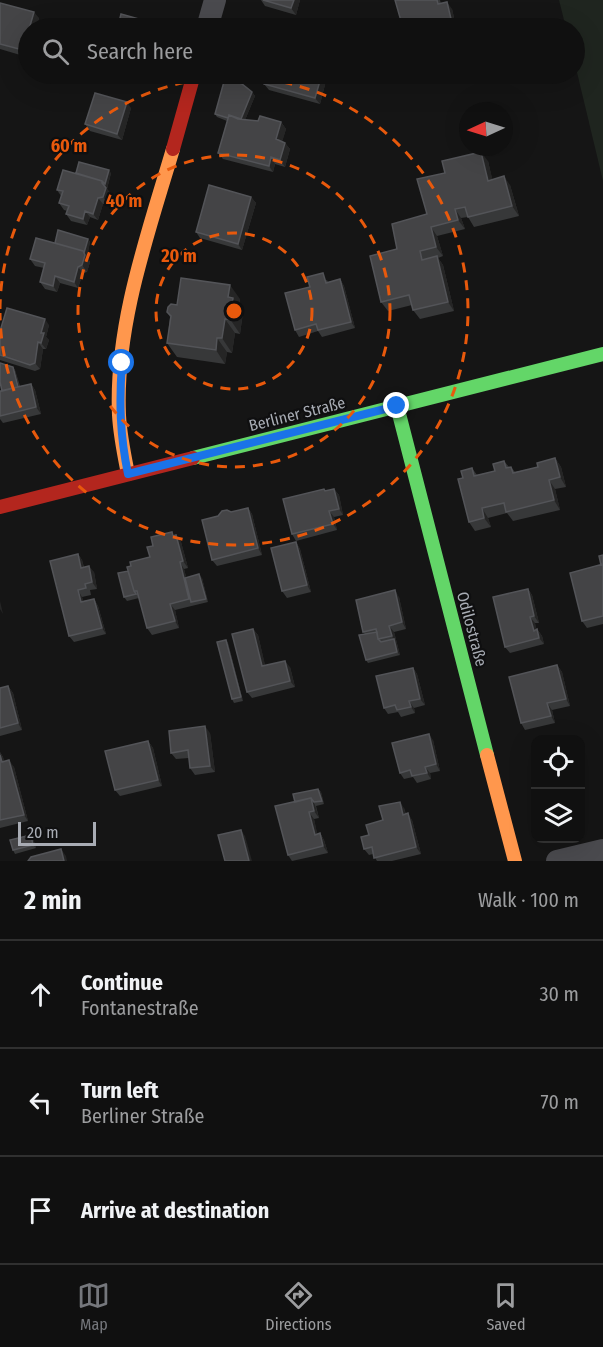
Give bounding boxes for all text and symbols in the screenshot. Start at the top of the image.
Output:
search box [18,18,585,84]
icon: search [39,35,72,68]
text: Search here [87,38,193,65]
north arrow [459,102,513,156]
text: 60 m [51,135,87,157]
text: 40 m [106,190,142,212]
text: 20 m [160,245,197,267]
centre of rings [224,301,244,321]
route start [108,349,134,375]
route end [383,392,409,418]
street label: Berliner Straße [247,393,347,435]
street label: Odilostraße [453,590,491,669]
map controls [531,735,585,843]
button: locate [531,735,585,789]
button: layers [531,789,585,843]
scale bar [18,819,96,846]
text: 20 m [27,823,58,842]
text: 2 min [24,885,82,916]
text: Walk · 100 m [478,888,579,912]
text: Continue [81,969,163,996]
icon: ahead [24,978,57,1011]
text: 30 m [539,982,579,1006]
text: Fontanestraße [81,996,199,1020]
text: Turn left [81,1077,159,1104]
icon: left [24,1086,57,1119]
text: 70 m [541,1090,579,1114]
text: Berliner Straße [81,1104,204,1128]
icon: arrive [24,1194,57,1227]
text: Arrive at destination [81,1197,269,1224]
tab: Map [77,1279,110,1334]
tab: Directions [265,1279,332,1334]
tab: Saved [486,1279,526,1334]

